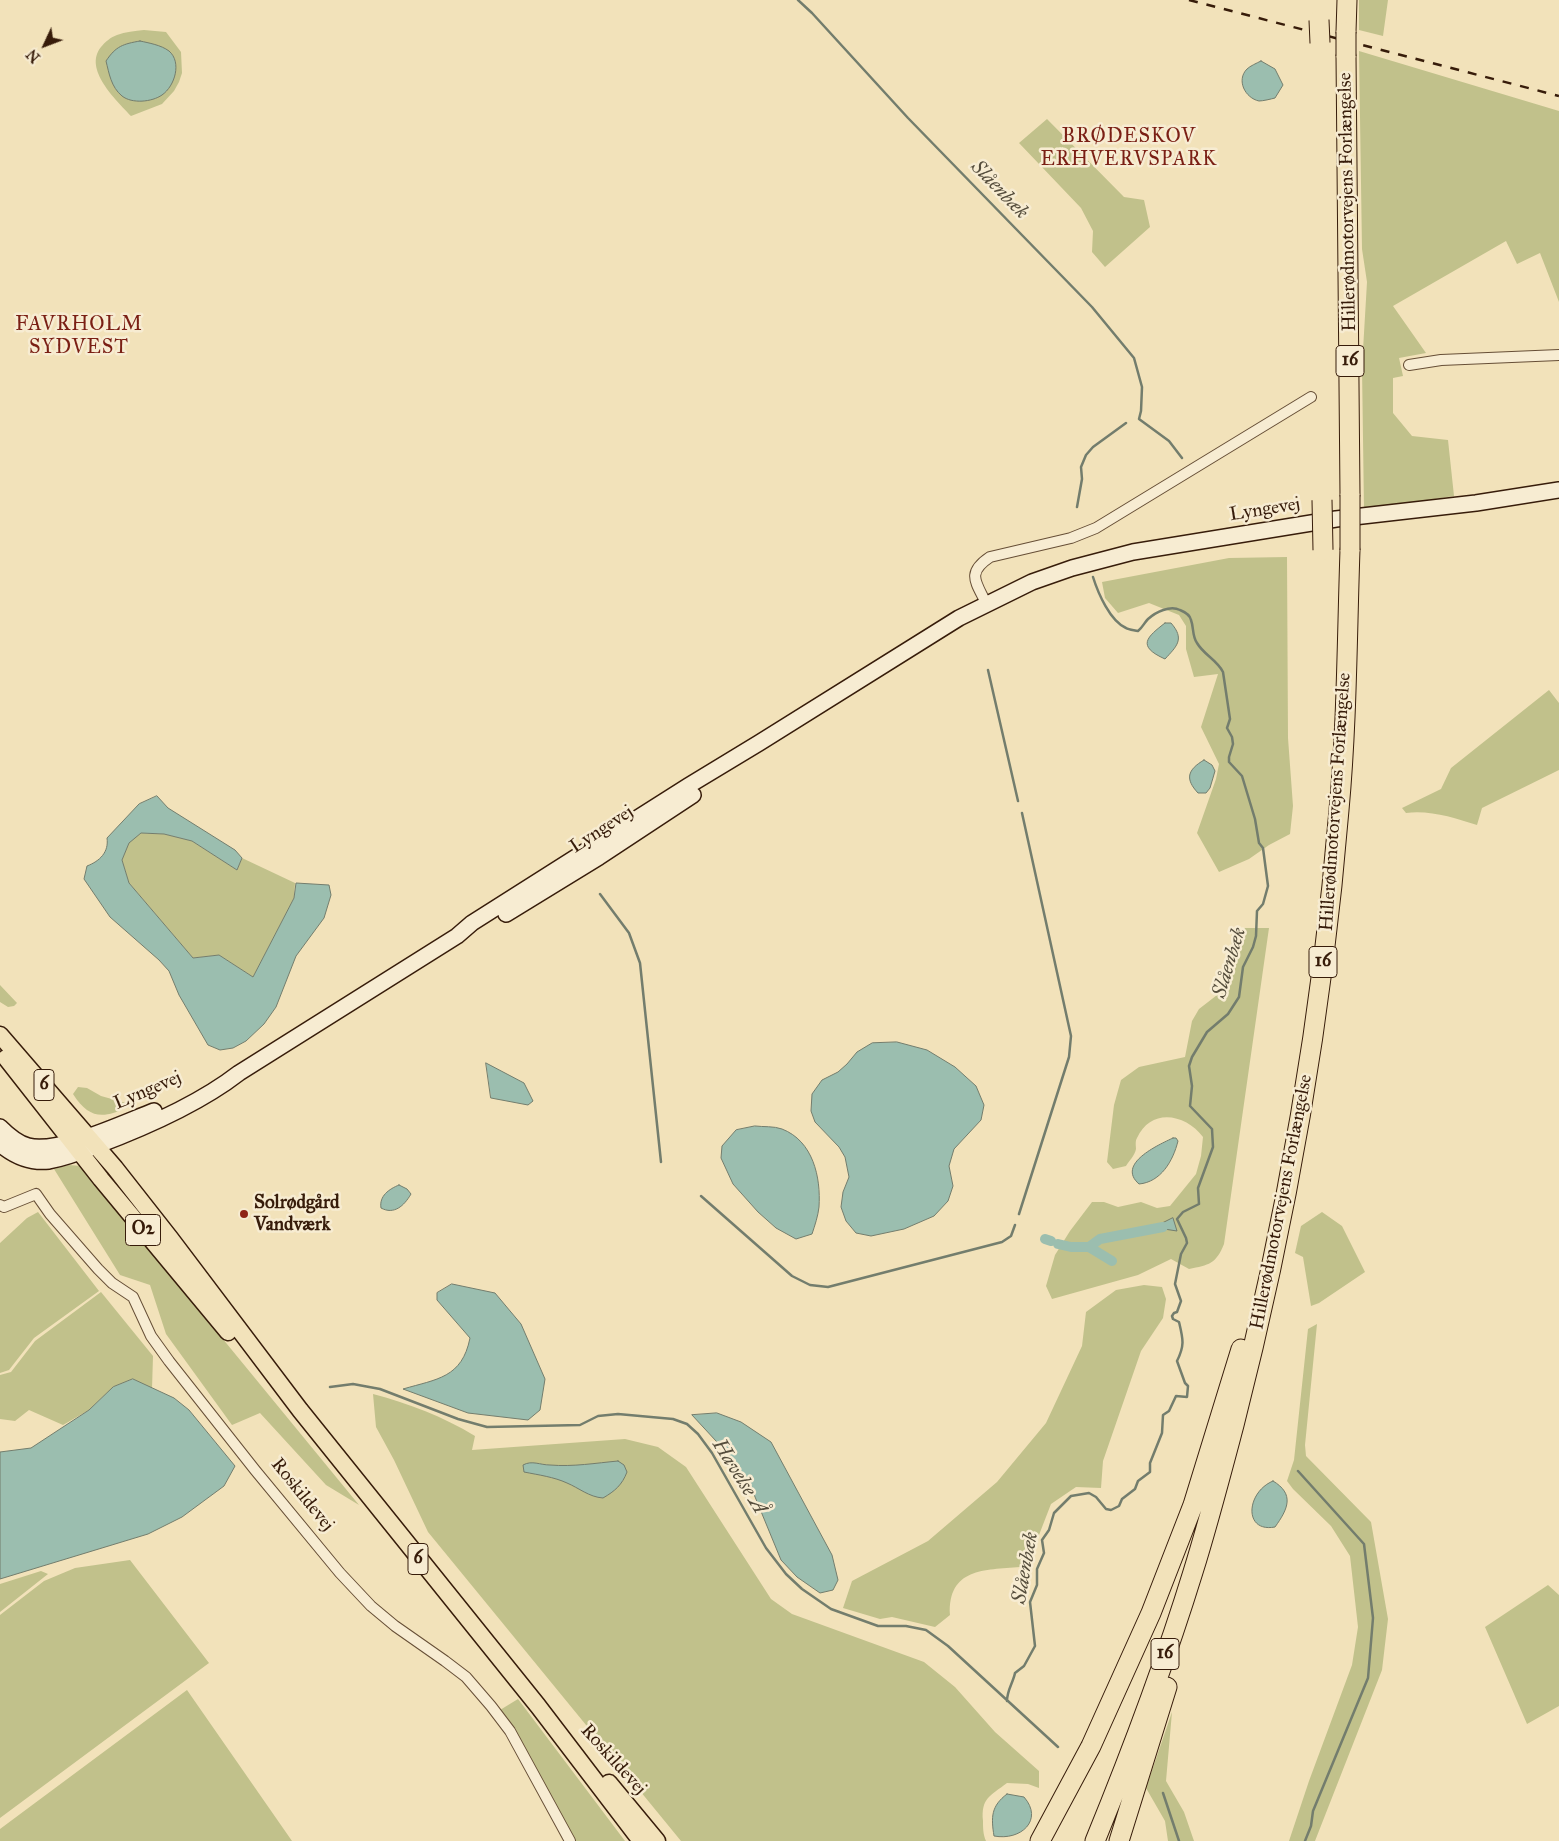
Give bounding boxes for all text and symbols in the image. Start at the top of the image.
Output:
north arrow [20,20,70,70]
text: N [23,45,44,66]
street label: Hillerødmotorvejens Forlængelse [1334,72,1362,332]
district label: BRØDESKOV ERHVERVSPARK [1039,125,1219,172]
water label: Slåenbæk [965,156,1033,224]
district label: FAVRHOLM SYDVEST [14,313,144,360]
road number: 16 [1336,346,1364,376]
street label: Lyngevej [1228,493,1302,527]
street label: Hillerødmotorvejens Forlængelse [1316,672,1356,932]
street label: Lyngevej [566,801,638,859]
water label: Slåenbæk [1208,925,1252,1001]
road number: 16 [1309,946,1337,978]
street label: Lyngevej [111,1067,185,1115]
road number: 6 [34,1070,54,1100]
street label: Hillerødmotorvejens Forlængelse [1246,1073,1318,1331]
place label: Solrødgård Vandværk [254,1192,339,1236]
marker: Solrødgård Vandværk [238,1208,250,1220]
road number: O2 [126,1214,160,1246]
water label: Havelse Å [706,1435,772,1519]
street label: Roskildevej [266,1454,338,1536]
water label: Slåenbæk [1008,1530,1044,1606]
road number: 6 [408,1544,428,1575]
road number: 16 [1151,1638,1179,1670]
street label: Roskildevej [575,1720,651,1800]

